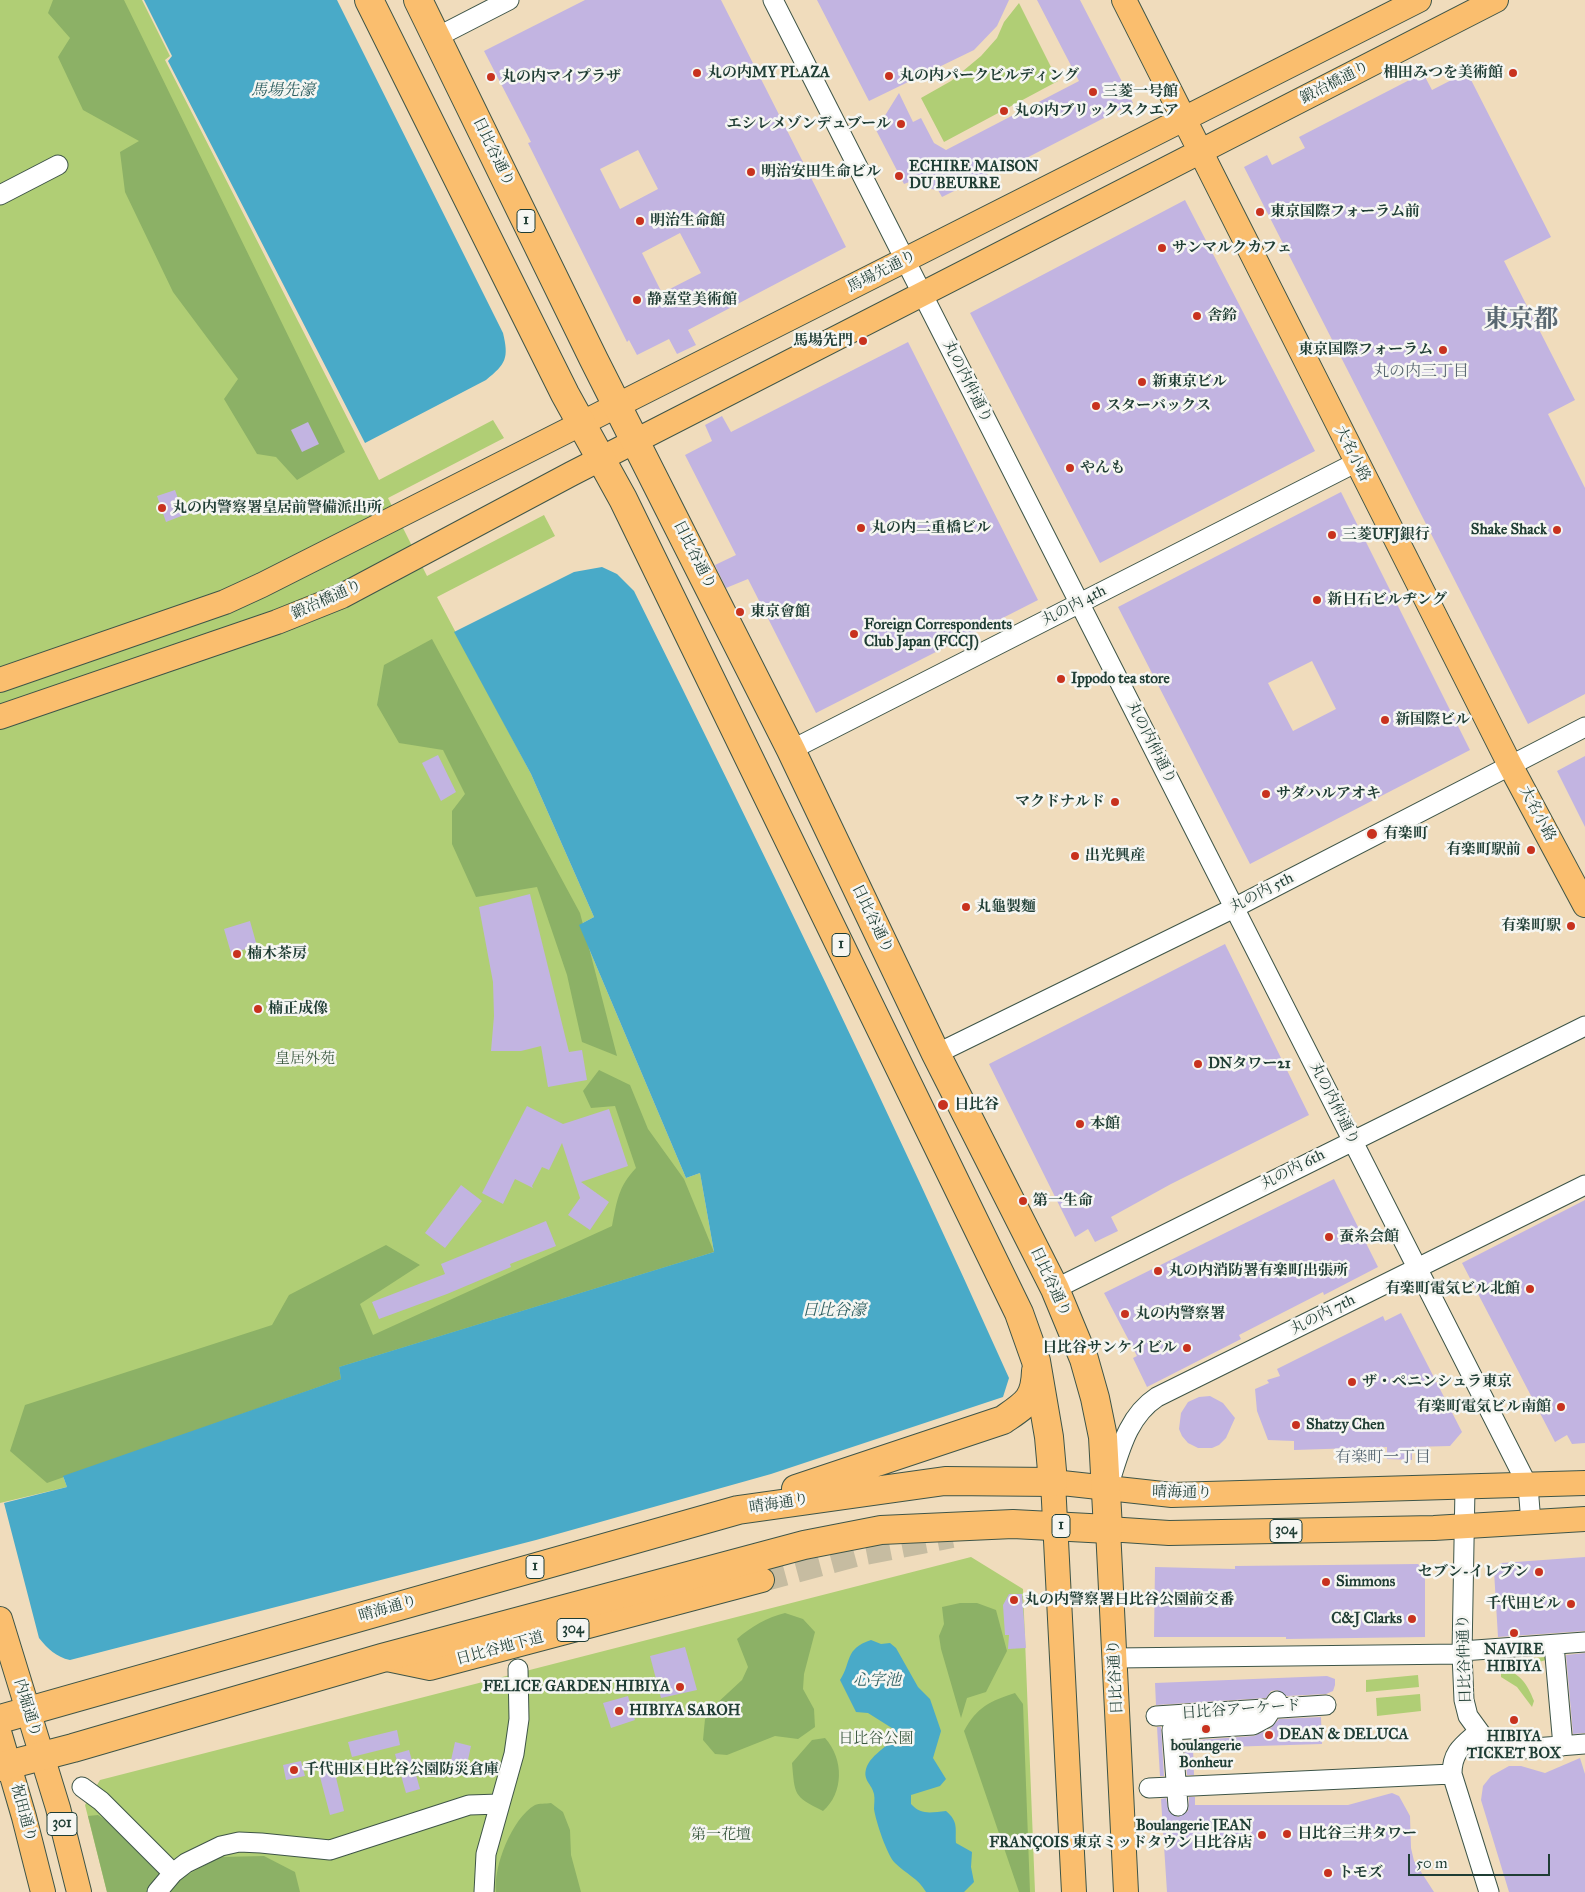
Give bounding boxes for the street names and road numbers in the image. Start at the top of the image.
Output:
street label: 鍛冶橋通り [1298,58,1372,108]
street label: 日比谷通り [468,114,518,190]
road number: 1 [517,210,535,232]
street label: 馬場先通り [845,247,919,297]
street label: 丸の内仲通り [939,338,995,426]
street label: 大名小路 [1330,423,1374,485]
street label: 日比谷通り [669,518,719,592]
street label: 鍛冶橋通り [289,577,365,623]
street label: 丸の内 4th [1039,582,1109,630]
street label: 丸の内仲通り [1123,699,1179,787]
street label: 大名小路 [1515,783,1559,845]
street label: 丸の内 5th [1227,869,1297,917]
street label: 日比谷通り [847,881,897,957]
road number: 1 [832,934,850,956]
street label: 丸の内仲通り [1306,1060,1362,1148]
street label: 丸の内 6th [1258,1146,1328,1194]
street label: 日比谷通り [1026,1244,1074,1320]
street label: 丸の内 7th [1288,1291,1358,1339]
street label: 晴海通り [1152,1483,1212,1503]
street label: 晴海通り [748,1490,810,1518]
road number: 1 [1052,1514,1070,1538]
road number: 304 [1270,1520,1302,1542]
road number: 1 [526,1555,544,1578]
street label: 晴海通り [357,1592,419,1626]
street label: 日比谷仲通り [1454,1614,1476,1704]
road number: 304 [557,1618,589,1642]
street label: 日比谷地下道 [454,1629,546,1669]
street label: 日比谷通り [1105,1639,1127,1715]
street label: 内堀通り [10,1677,44,1739]
street label: 日比谷アーケード [1181,1697,1301,1723]
street label: 祝田通り [7,1782,39,1844]
road number: 301 [47,1812,77,1836]

